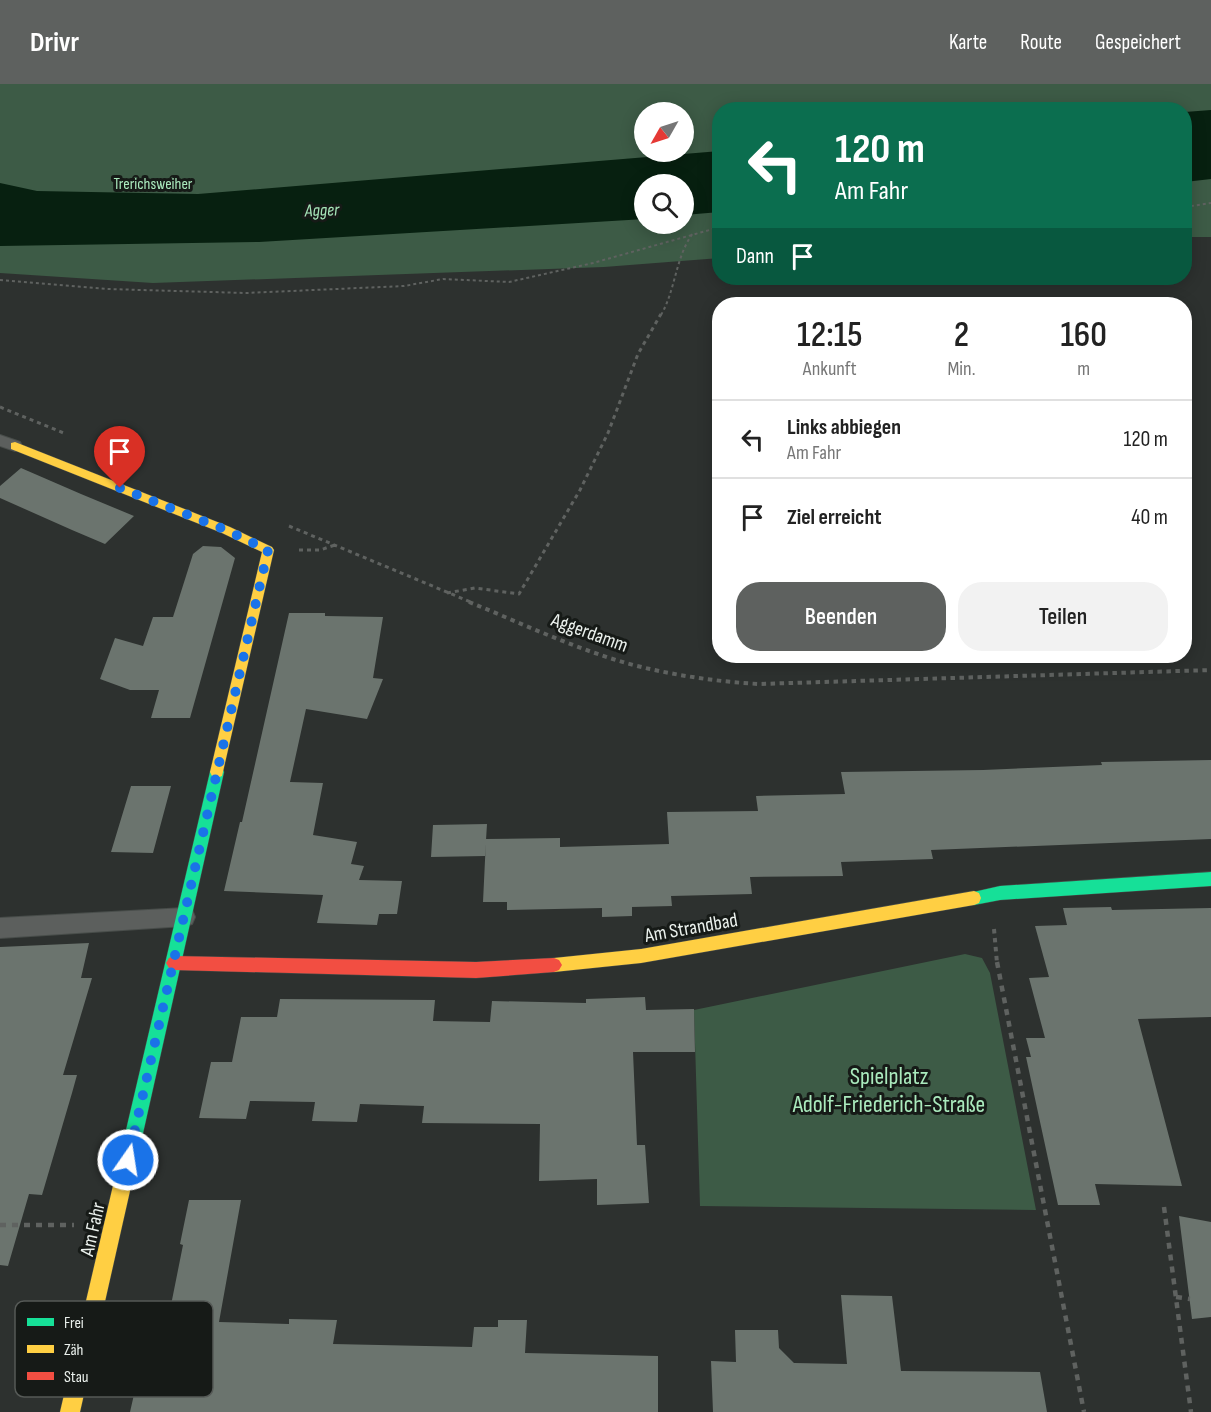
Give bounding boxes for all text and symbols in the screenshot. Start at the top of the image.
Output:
text: Drivr [30,26,79,59]
text: Karte [949,30,987,55]
text: Route [1020,30,1062,55]
text: Gespeichert [1095,30,1181,55]
north arrow [634,102,694,162]
map controls [634,102,694,234]
text: 120 m [835,124,925,175]
icon: left [736,126,814,204]
button: search [634,174,694,234]
park label: Trerichsweiher [114,175,193,194]
text: Am Fahr [835,175,908,207]
water label: Agger [303,199,341,222]
icon: arrive [786,240,819,273]
text: Dann [736,243,774,270]
text: 12:15 [797,314,862,357]
text: 2 [954,314,969,357]
text: 160 [1060,314,1107,357]
text: Ankunft [803,357,857,381]
text: Min. [947,357,975,381]
text: m [1077,357,1090,381]
text: Links abbiegen [787,414,901,441]
icon: left [736,423,769,456]
pin [94,426,145,488]
text: 120 m [1124,426,1168,453]
icon: arrive [103,435,136,468]
text: Am Fahr [787,441,841,465]
icon: arrive [736,501,769,534]
text: Ziel erreicht [787,504,882,531]
text: 40 m [1131,504,1168,531]
button: Beenden [736,582,946,651]
button: Teilen [958,582,1168,651]
street label: Aggerdamm [547,608,631,658]
street label: Am Strandbad [642,908,740,948]
park label: Spielplatz Adolf-Friederich-Straße [792,1062,985,1119]
position arrow [96,1128,160,1192]
street label: Am Fahr [75,1200,111,1259]
legend [15,1301,213,1397]
text: Frei [64,1314,84,1333]
text: Zäh [64,1341,83,1360]
text: Stau [64,1368,89,1387]

